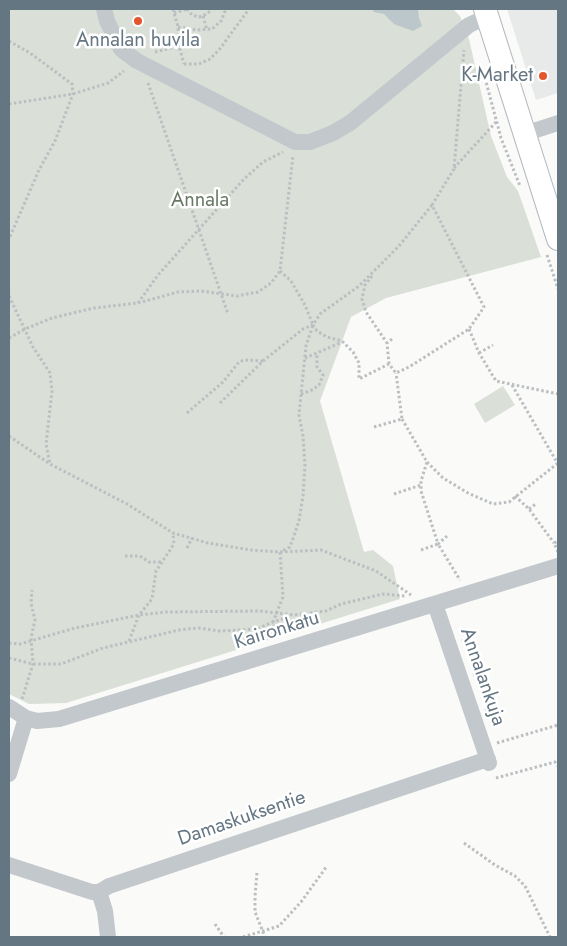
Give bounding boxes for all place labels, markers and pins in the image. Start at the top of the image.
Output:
marker: Annalan huvila [132,15,144,27]
place label: Annalan huvila [76,29,200,53]
place label: K-Market [461,64,533,88]
marker: K-Market [537,70,549,82]

